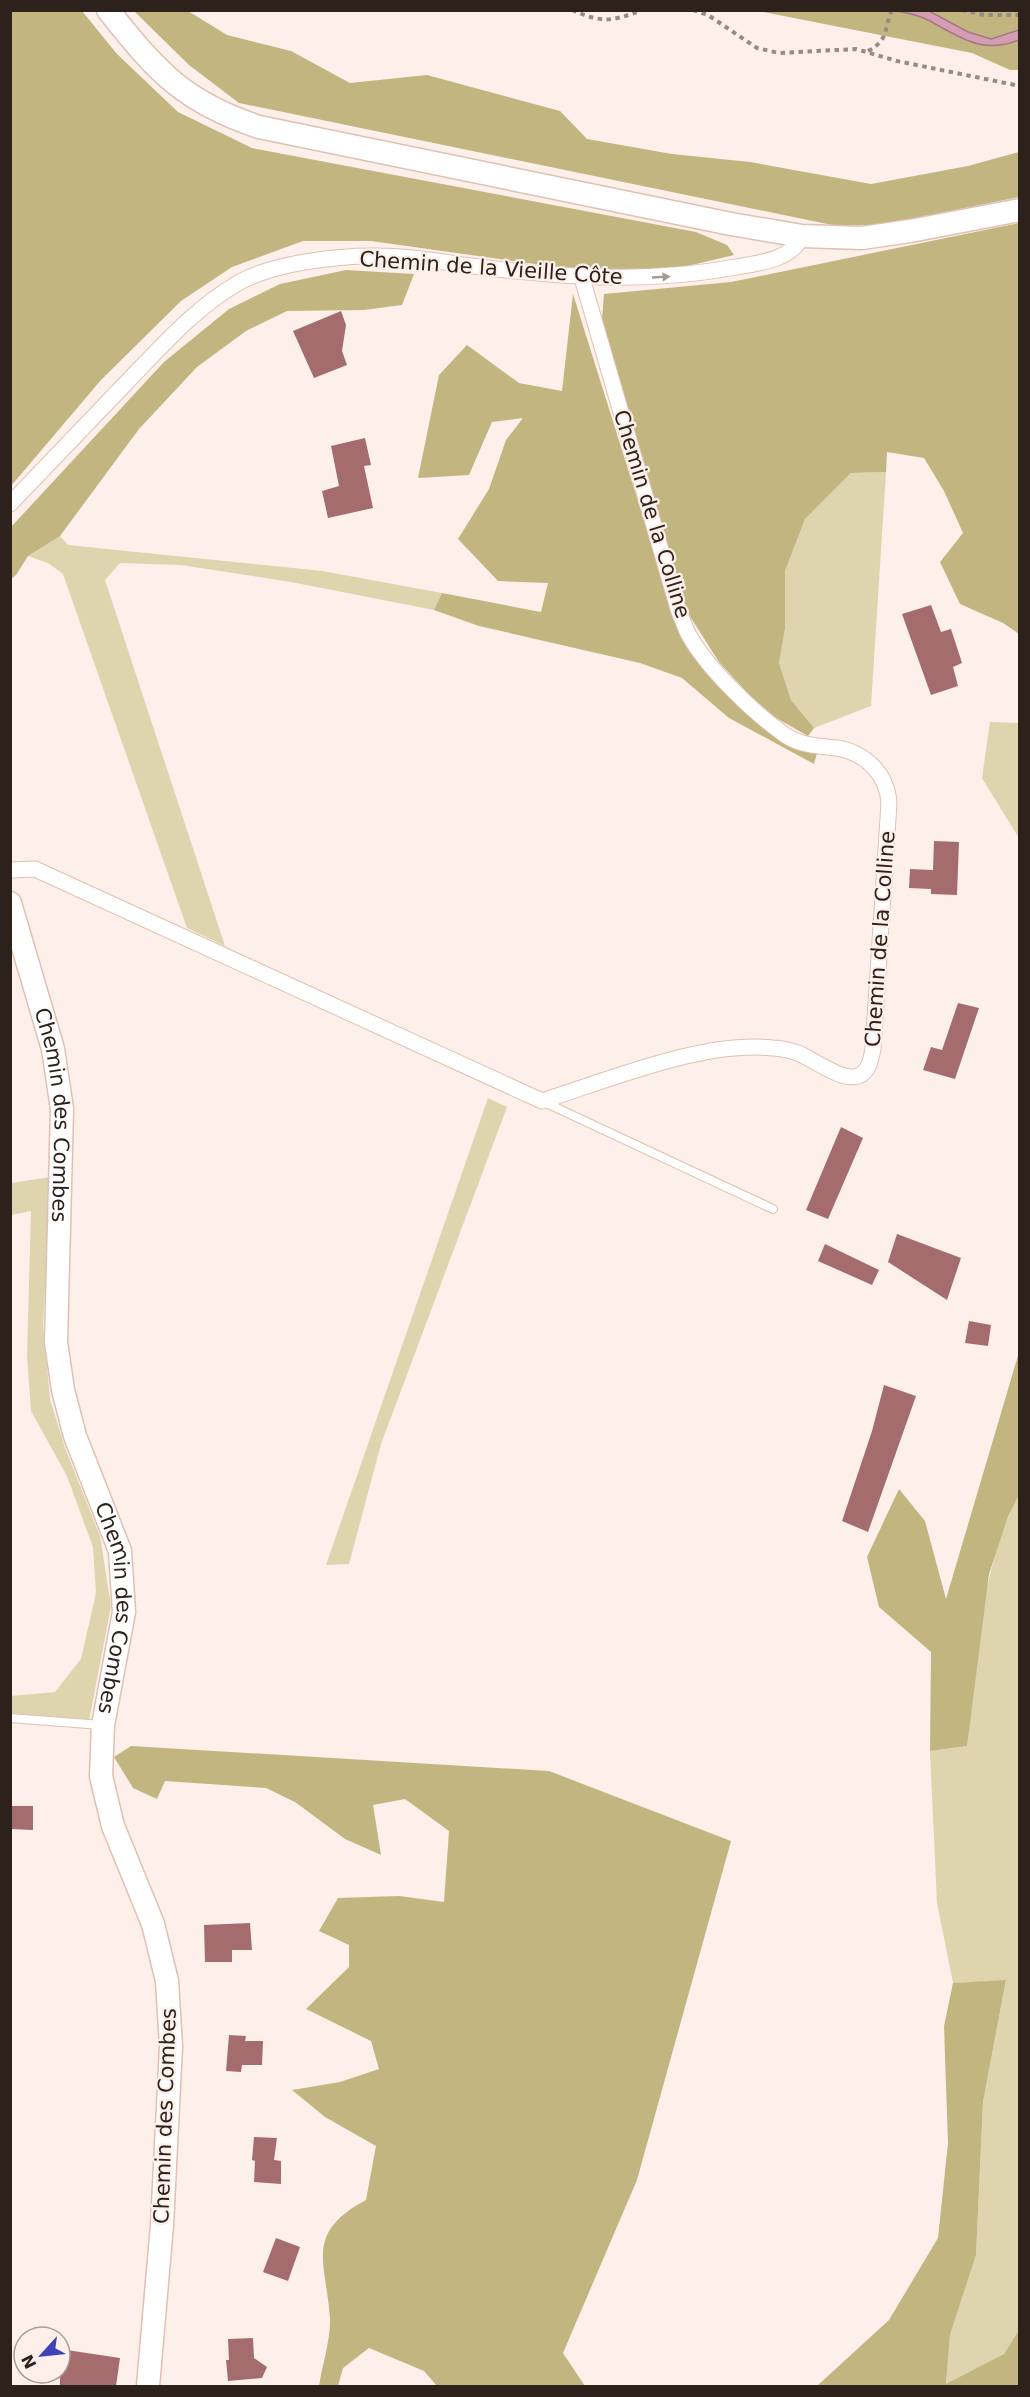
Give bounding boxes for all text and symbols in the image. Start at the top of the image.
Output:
street label: Chemin de la Vieille Côte [359,247,623,289]
one-way arrow [652,272,671,281]
street label: Chemin de la Colline [609,407,695,621]
street label: Chemin de la Colline [860,830,900,1048]
street label: Chemin des Combes [30,1005,74,1223]
street label: Chemin des Combes [90,1499,136,1716]
street label: Chemin des Combes [149,2008,181,2224]
north arrow [12,2325,72,2385]
text: N [18,2351,41,2372]

